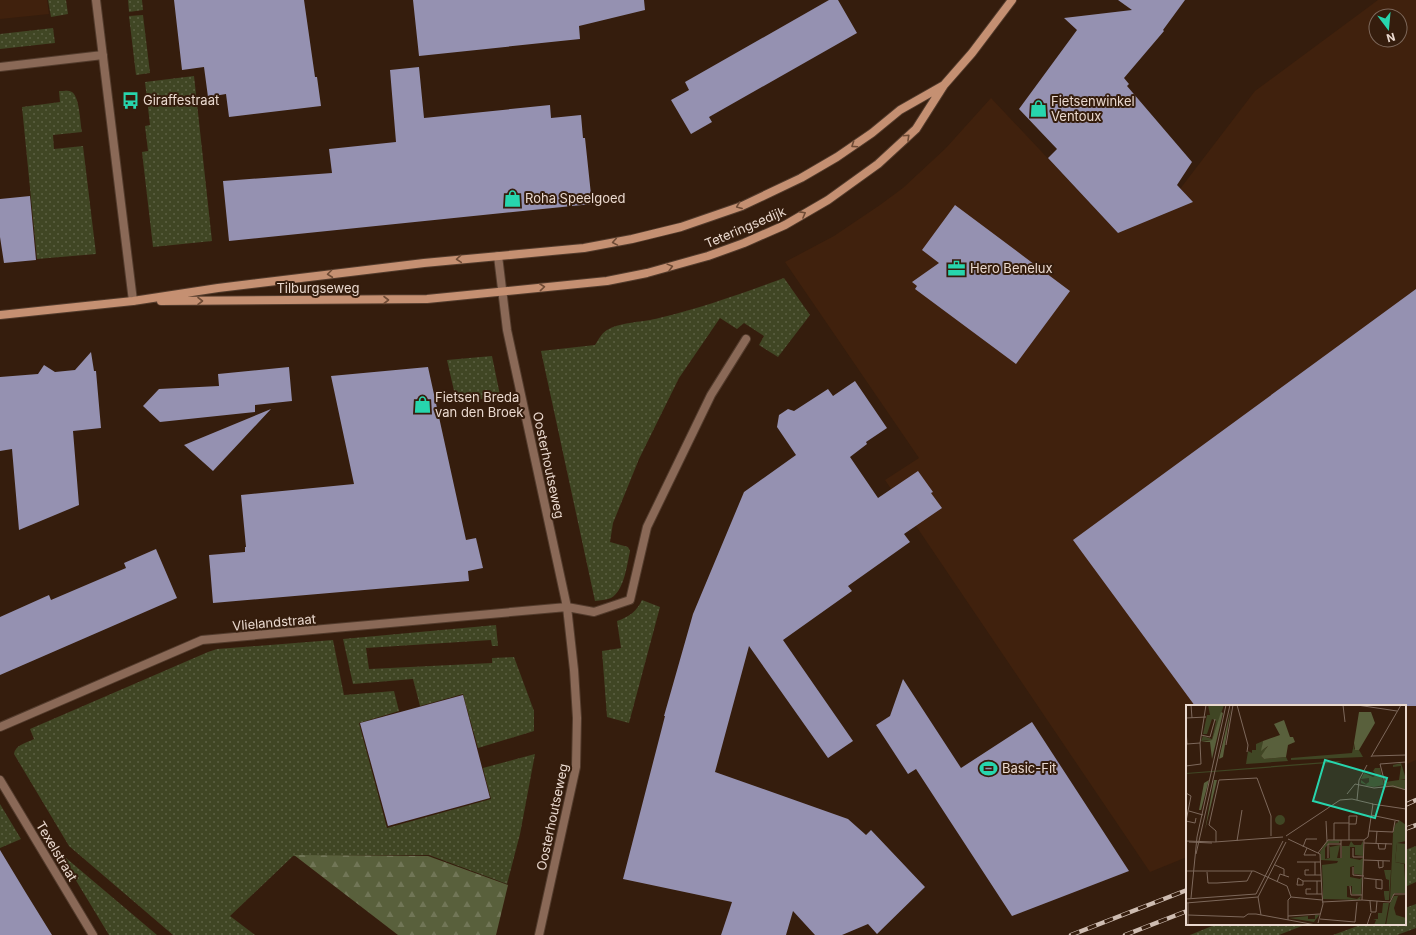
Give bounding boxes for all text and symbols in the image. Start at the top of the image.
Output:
north arrow [1368,8,1408,48]
text: N [1385,30,1397,45]
bus stop icon: Giraffestraat [120,90,140,110]
place label: Giraffestraat [143,92,219,108]
place label: Fietsenwinkel Ventoux [1051,93,1135,124]
shop icon: Fietsenwinkel Ventoux [1028,98,1048,118]
one-way arrow [902,134,910,142]
one-way arrow [851,140,858,148]
shop icon: Roha Speelgoed [502,188,522,208]
place label: Roha Speelgoed [525,190,626,206]
one-way arrow [736,202,743,210]
street label: Teteringsedijk [702,203,788,251]
one-way arrow [799,212,806,219]
one-way arrow [612,237,618,246]
one-way arrow [456,255,462,264]
office icon: Hero Benelux [947,258,967,278]
place label: Hero Benelux [970,260,1053,276]
one-way arrow [666,263,673,271]
one-way arrow [327,270,333,279]
street label: Tilburgseweg [276,280,360,296]
one-way arrow [539,283,545,292]
one-way arrow [383,295,389,304]
one-way arrow [197,297,203,305]
place label: Fietsen Breda van den Broek [435,389,523,420]
shop icon: Fietsen Breda van den Broek [412,394,432,414]
street label: Oosterhoutseweg [530,410,568,520]
street label: Vlielandstraat [232,610,316,634]
inset map [1186,705,1406,925]
sports icon: Basic-Fit [979,758,999,778]
place label: Basic-Fit [1002,760,1056,776]
street label: Oosterhoutseweg [533,762,571,872]
street label: Texelstraat [33,818,81,884]

